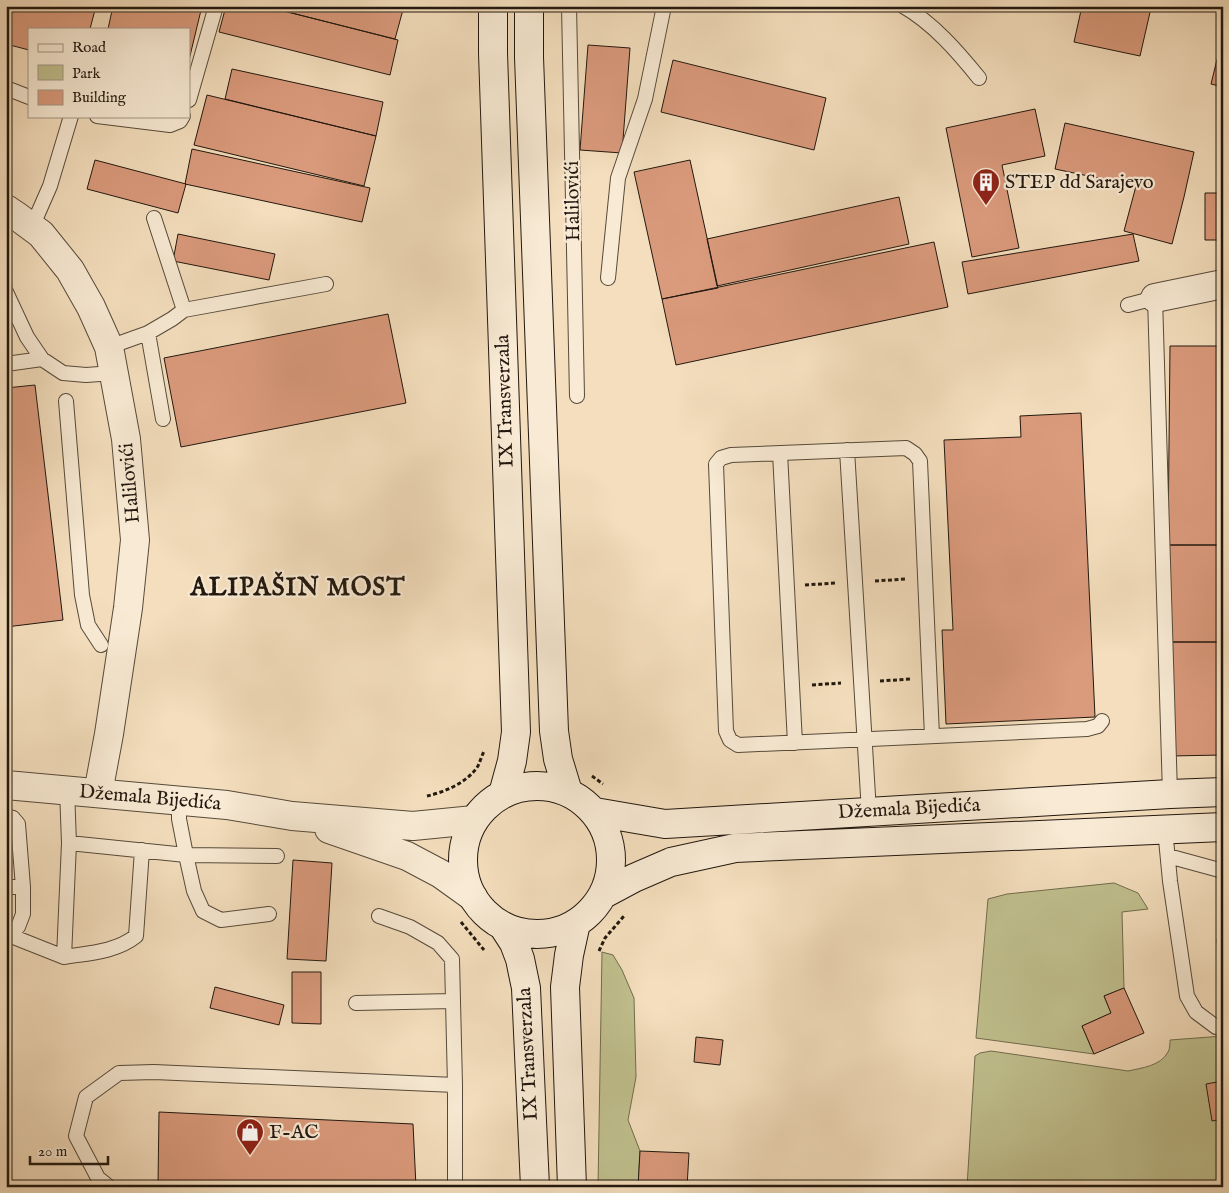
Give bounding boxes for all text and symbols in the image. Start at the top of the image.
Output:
legend [28,28,190,118]
text: Road [72,38,107,57]
text: Park [72,64,102,83]
text: Building [72,88,127,107]
street label: Halilovići [560,160,586,242]
building icon: STEP dd Sarajevo [971,167,1001,206]
place label: STEP dd Sarajevo [1005,170,1154,195]
street label: IX Transverzala [490,334,520,468]
street label: Halilovići [114,442,146,524]
district label: ALIPAŠIN MOST [190,571,405,604]
street label: Džemala Bijedića [78,779,223,817]
street label: Džemala Bijedića [837,793,981,825]
street label: IX Transverzala [512,986,544,1121]
shop icon: F-AC [235,1117,265,1156]
place label: F-AC [269,1120,319,1145]
scale bar [30,1133,108,1165]
text: 20 m [38,1142,68,1161]

